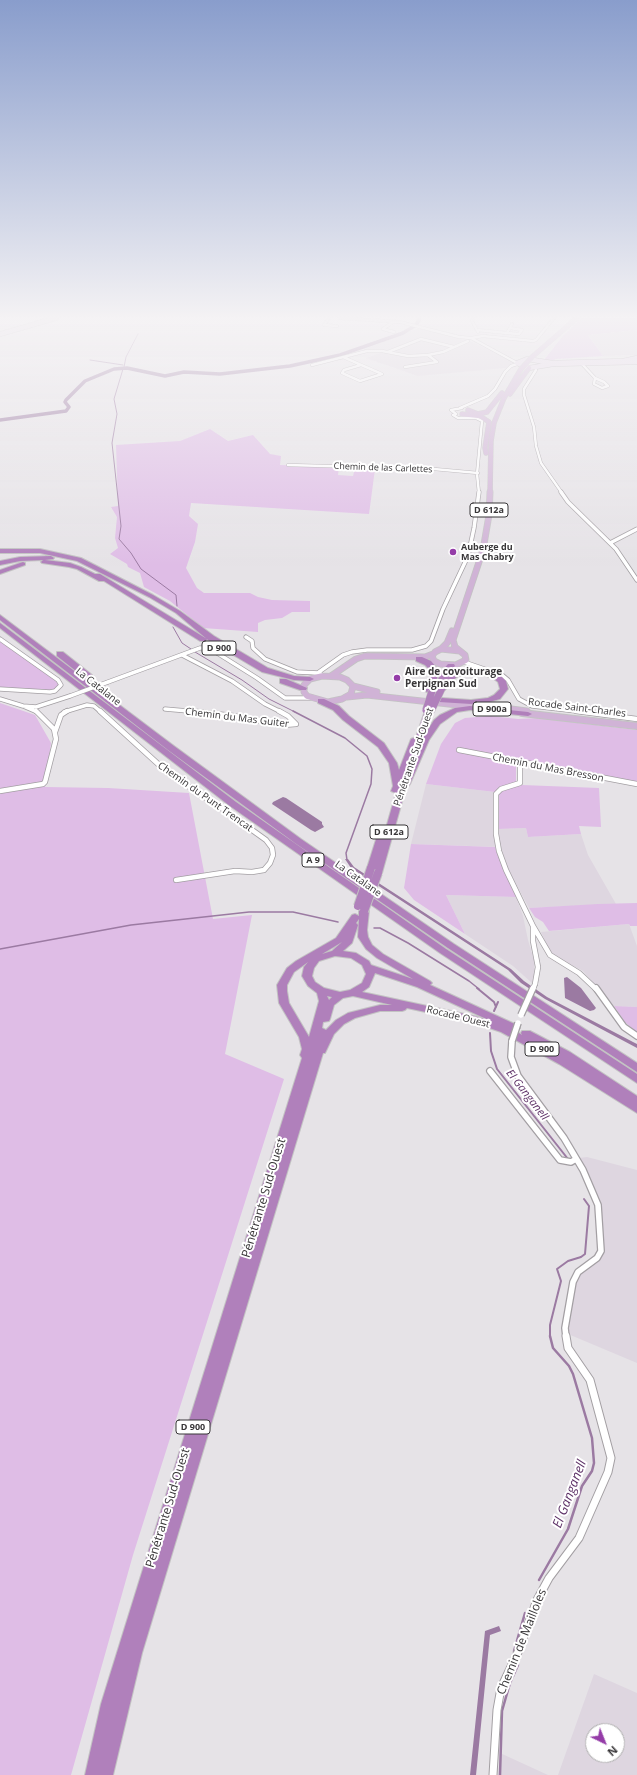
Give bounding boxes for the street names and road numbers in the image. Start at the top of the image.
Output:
street label: Chemin de las Carlettes [333,461,433,475]
road number: D 612a [470,503,508,517]
road number: D 900 [202,641,236,655]
street label: La Catalane [73,666,123,708]
street label: Rocade Saint-Charles [527,696,627,720]
road number: D 900a [473,702,511,716]
street label: Chemin du Mas Guiter [184,706,290,730]
street label: Pénétrante Sud-Ouest [392,706,436,808]
street label: Chemin du Mas Bresson [491,751,605,785]
street label: Chemin du Punt Trencat [155,760,255,834]
road number: D 612a [370,825,408,839]
road number: A 9 [302,853,324,867]
street label: La Catalane [332,859,384,899]
street label: Rocade Ouest [425,1003,491,1031]
road number: D 900 [525,1042,559,1056]
street label: Pénétrante Sud-Ouest [239,1137,289,1259]
road number: D 900 [176,1420,210,1434]
street label: Pénétrante Sud-Ouest [143,1447,193,1569]
street label: Chemin de Mailloles [494,1587,550,1697]

